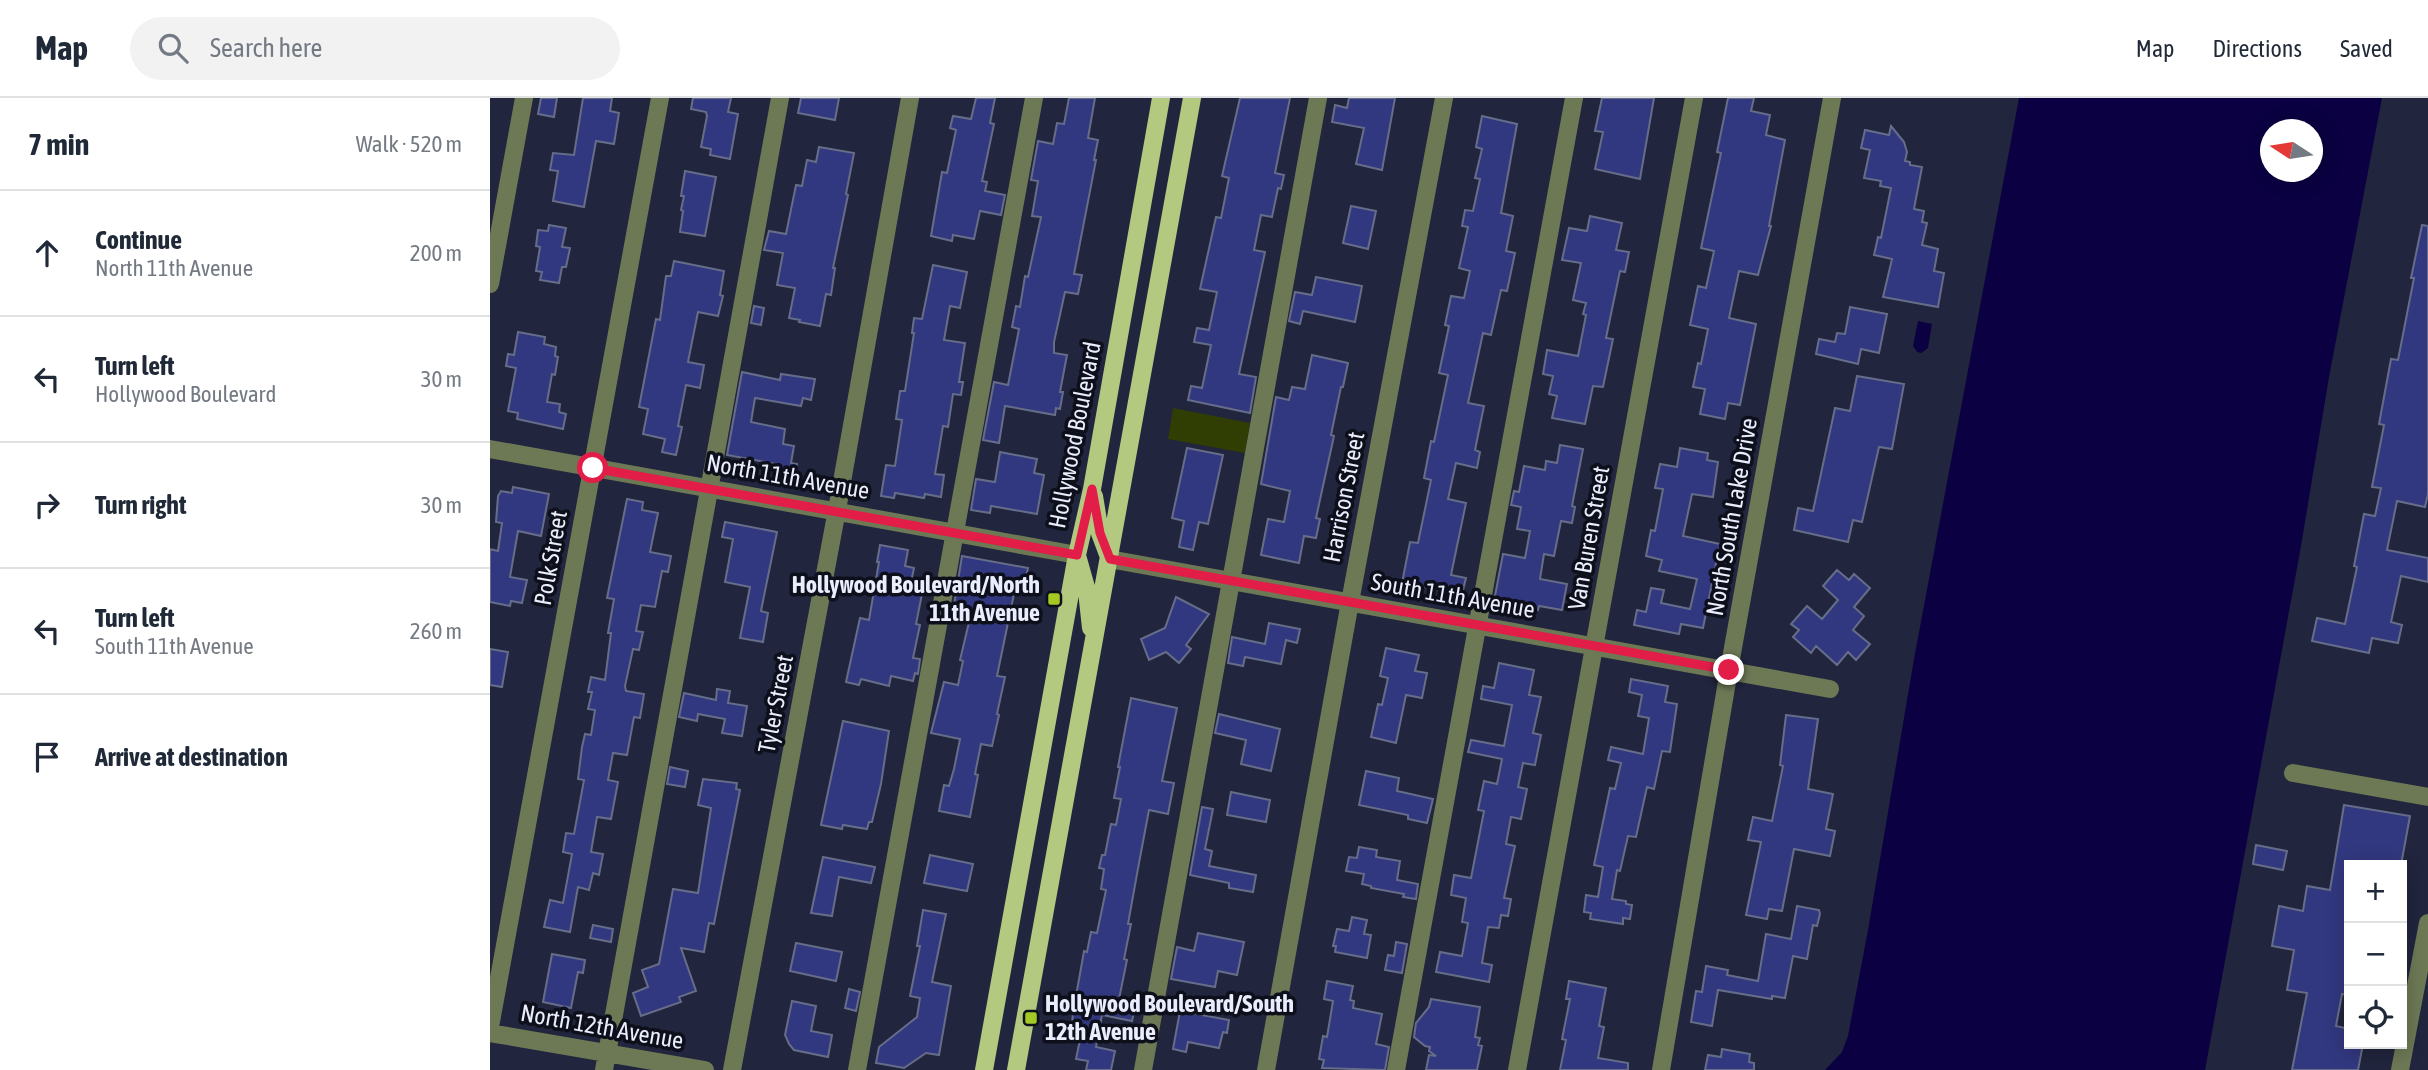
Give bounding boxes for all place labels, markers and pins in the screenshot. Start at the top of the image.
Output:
place label: Hollywood Boulevard/North 11th Avenue [792,571,1040,626]
marker: Hollywood Boulevard/North 11th Avenue [1046,591,1062,607]
place label: Hollywood Boulevard/South 12th Avenue [1045,990,1294,1045]
marker: Hollywood Boulevard/South 12th Avenue [1023,1010,1039,1026]

